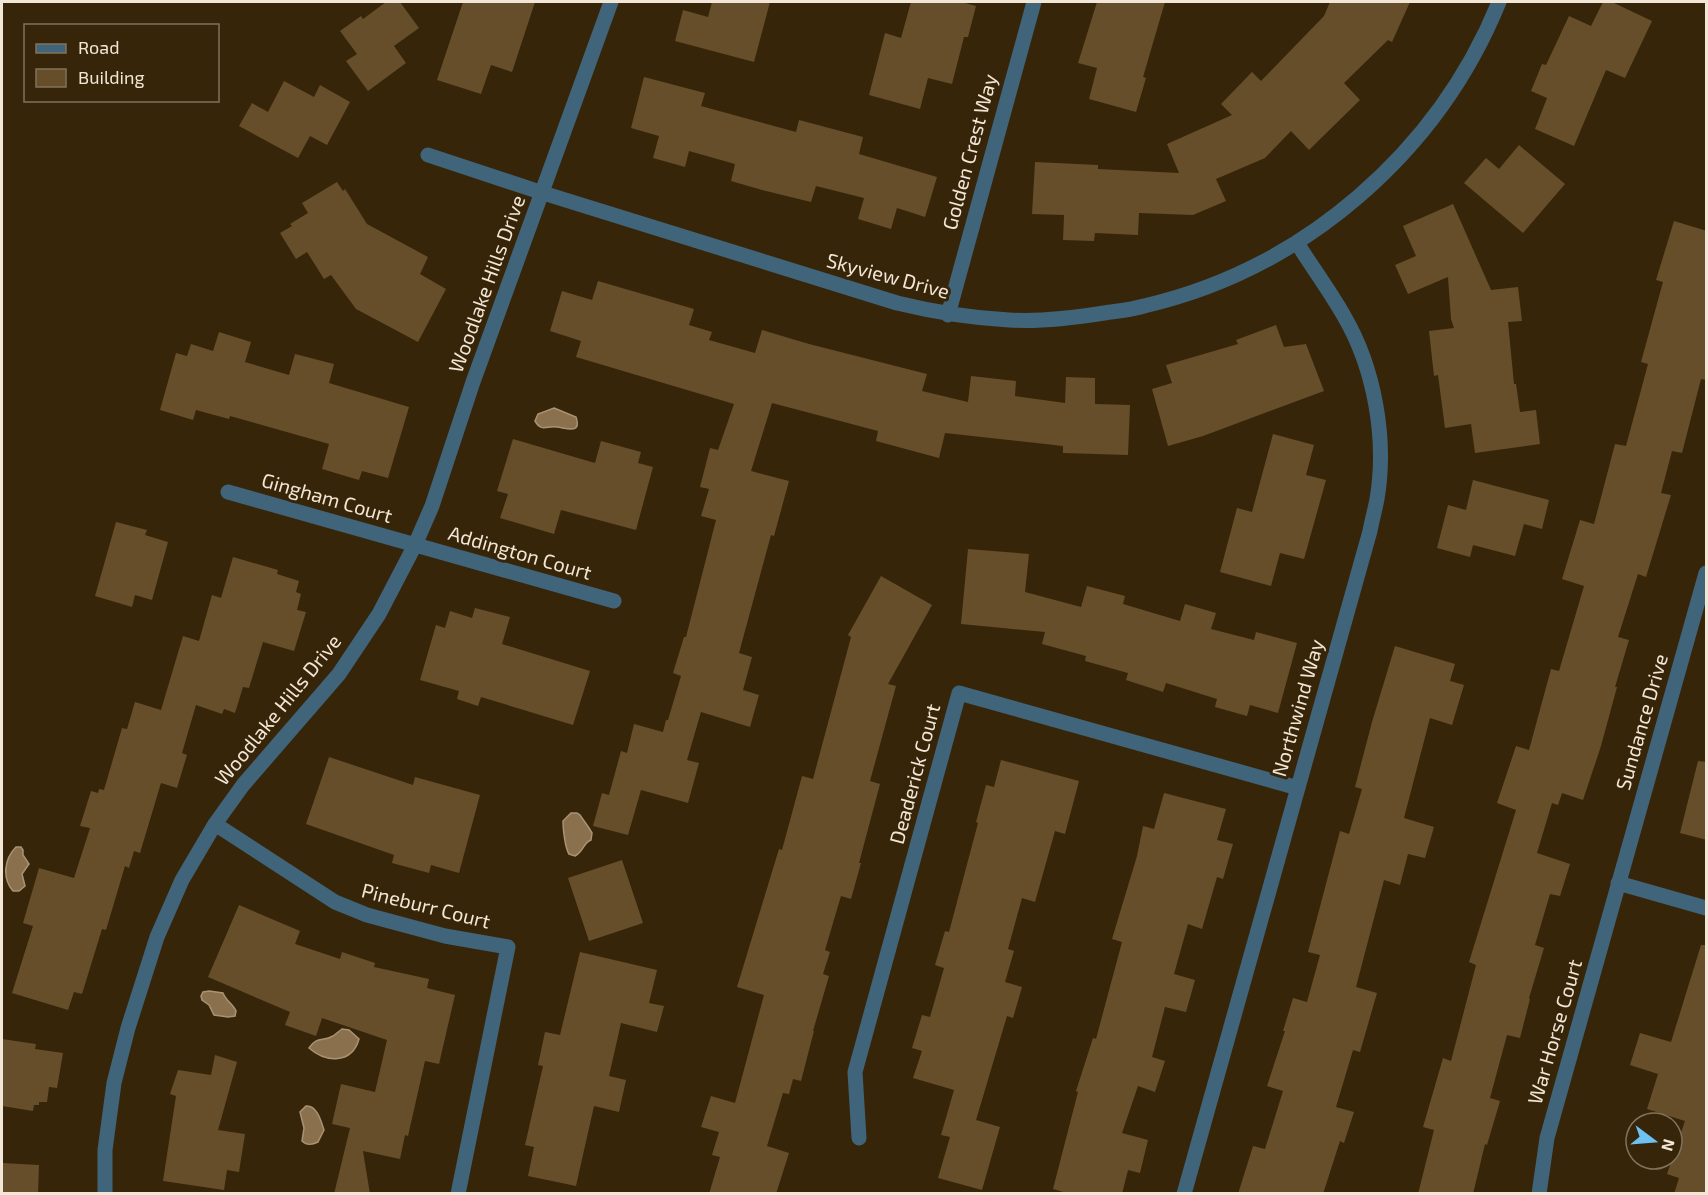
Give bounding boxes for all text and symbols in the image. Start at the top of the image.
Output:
legend [24,24,219,102]
text: Road [78,36,119,58]
text: Building [78,66,145,88]
street label: Golden Crest Way [937,71,1001,232]
street label: Woodlake Hills Drive [443,192,529,376]
street label: Skyview Drive [824,247,952,303]
street label: Gingham Court [259,467,396,527]
street label: Addington Court [446,520,595,584]
street label: Woodlake Hills Drive [209,629,345,790]
street label: Northwind Way [1266,636,1328,779]
street label: Sundance Drive [1610,651,1672,793]
street label: Deaderick Court [884,701,944,846]
street label: Pineburr Court [359,877,493,933]
street label: War Horse Court [1522,956,1586,1107]
north arrow [1624,1111,1684,1171]
text: N [1658,1137,1680,1153]

